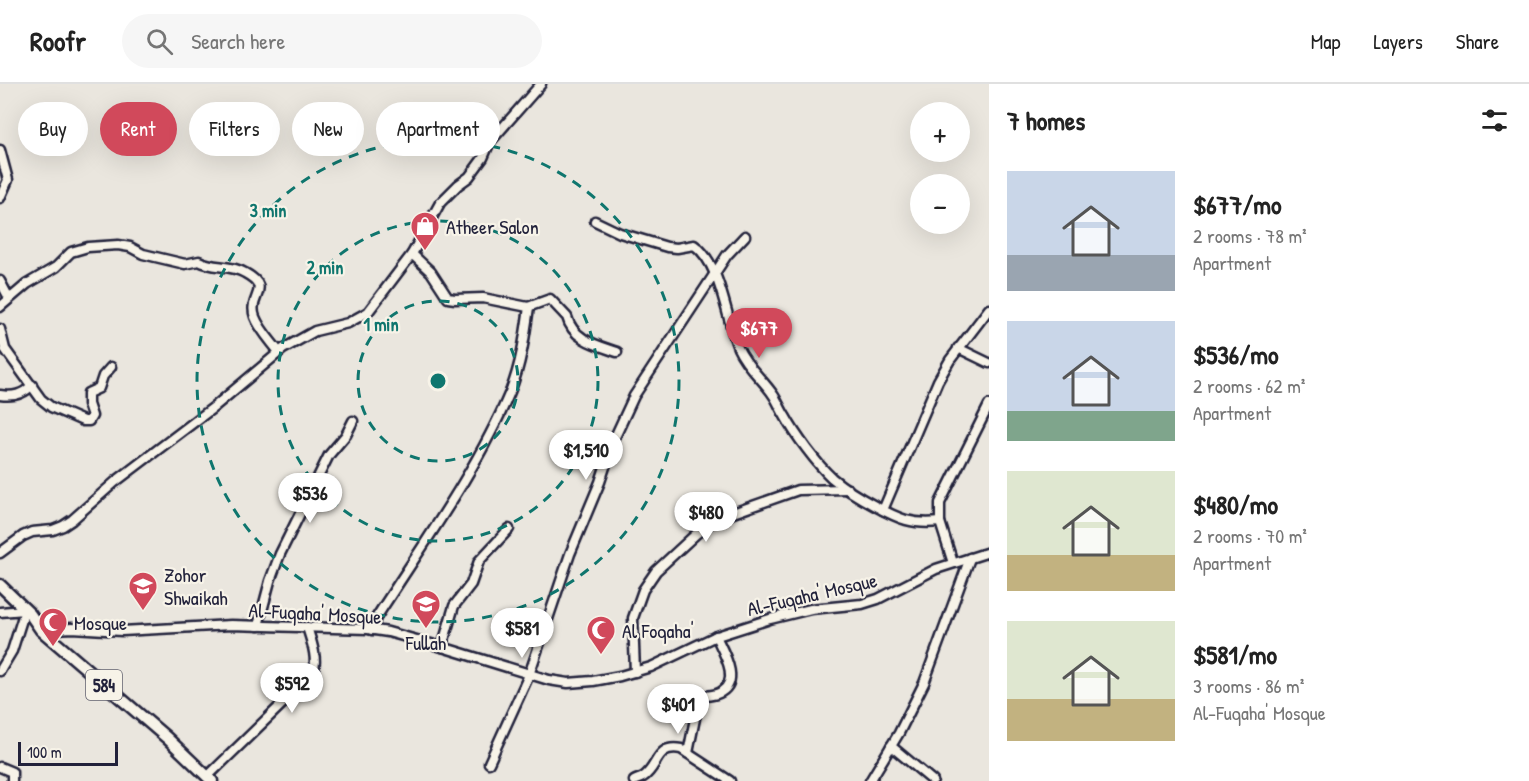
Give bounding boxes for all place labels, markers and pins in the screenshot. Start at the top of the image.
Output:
shop icon: Atheer Salon [409,210,441,252]
place label: Atheer Salon [446,213,539,240]
pin: $677 [723,308,795,359]
centre of rings [428,371,448,391]
pin: $1,510 [537,430,635,481]
pin: $536 [274,473,346,524]
pin: $480 [670,492,742,543]
place label: Zohor Shwaikah [164,561,228,611]
school or university icon: Zohor Shwaikah [127,570,159,612]
school or university icon: Fullah [410,588,442,630]
mosque icon: Mosque [37,606,69,648]
pin: $581 [486,608,558,659]
place label: Mosque [74,609,127,636]
mosque icon: Al Foqaha' [585,614,617,656]
place label: Al Foqaha' [622,617,694,644]
place label: Fullah [405,629,446,656]
pin: $592 [256,663,328,714]
pin: $401 [642,684,714,735]

